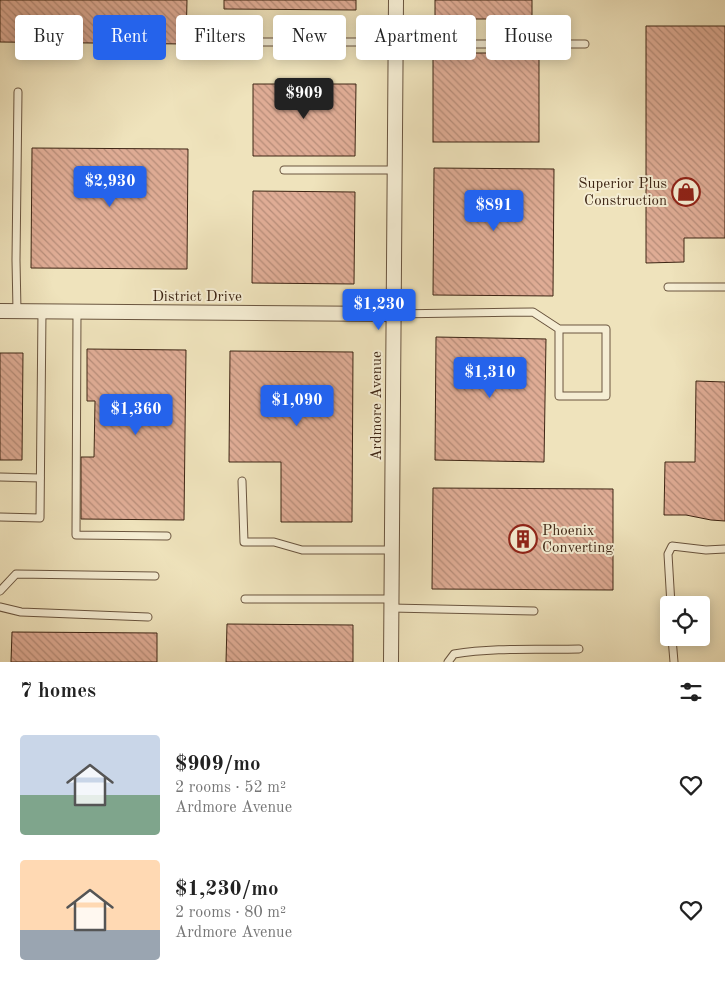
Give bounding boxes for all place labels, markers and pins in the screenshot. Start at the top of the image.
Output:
pin: $909 [274,78,334,120]
pin: $2,930 [69,166,151,208]
place label: Superior Plus Construction [578,177,667,209]
shop icon: Superior Plus Construction [671,177,701,207]
pin: $891 [464,190,524,232]
pin: $1,230 [338,288,420,331]
pin: $1,310 [449,356,531,399]
pin: $1,090 [256,384,338,427]
pin: $1,360 [95,394,177,436]
building icon: Phoenix Converting [508,524,538,554]
place label: Phoenix Converting [542,524,613,556]

